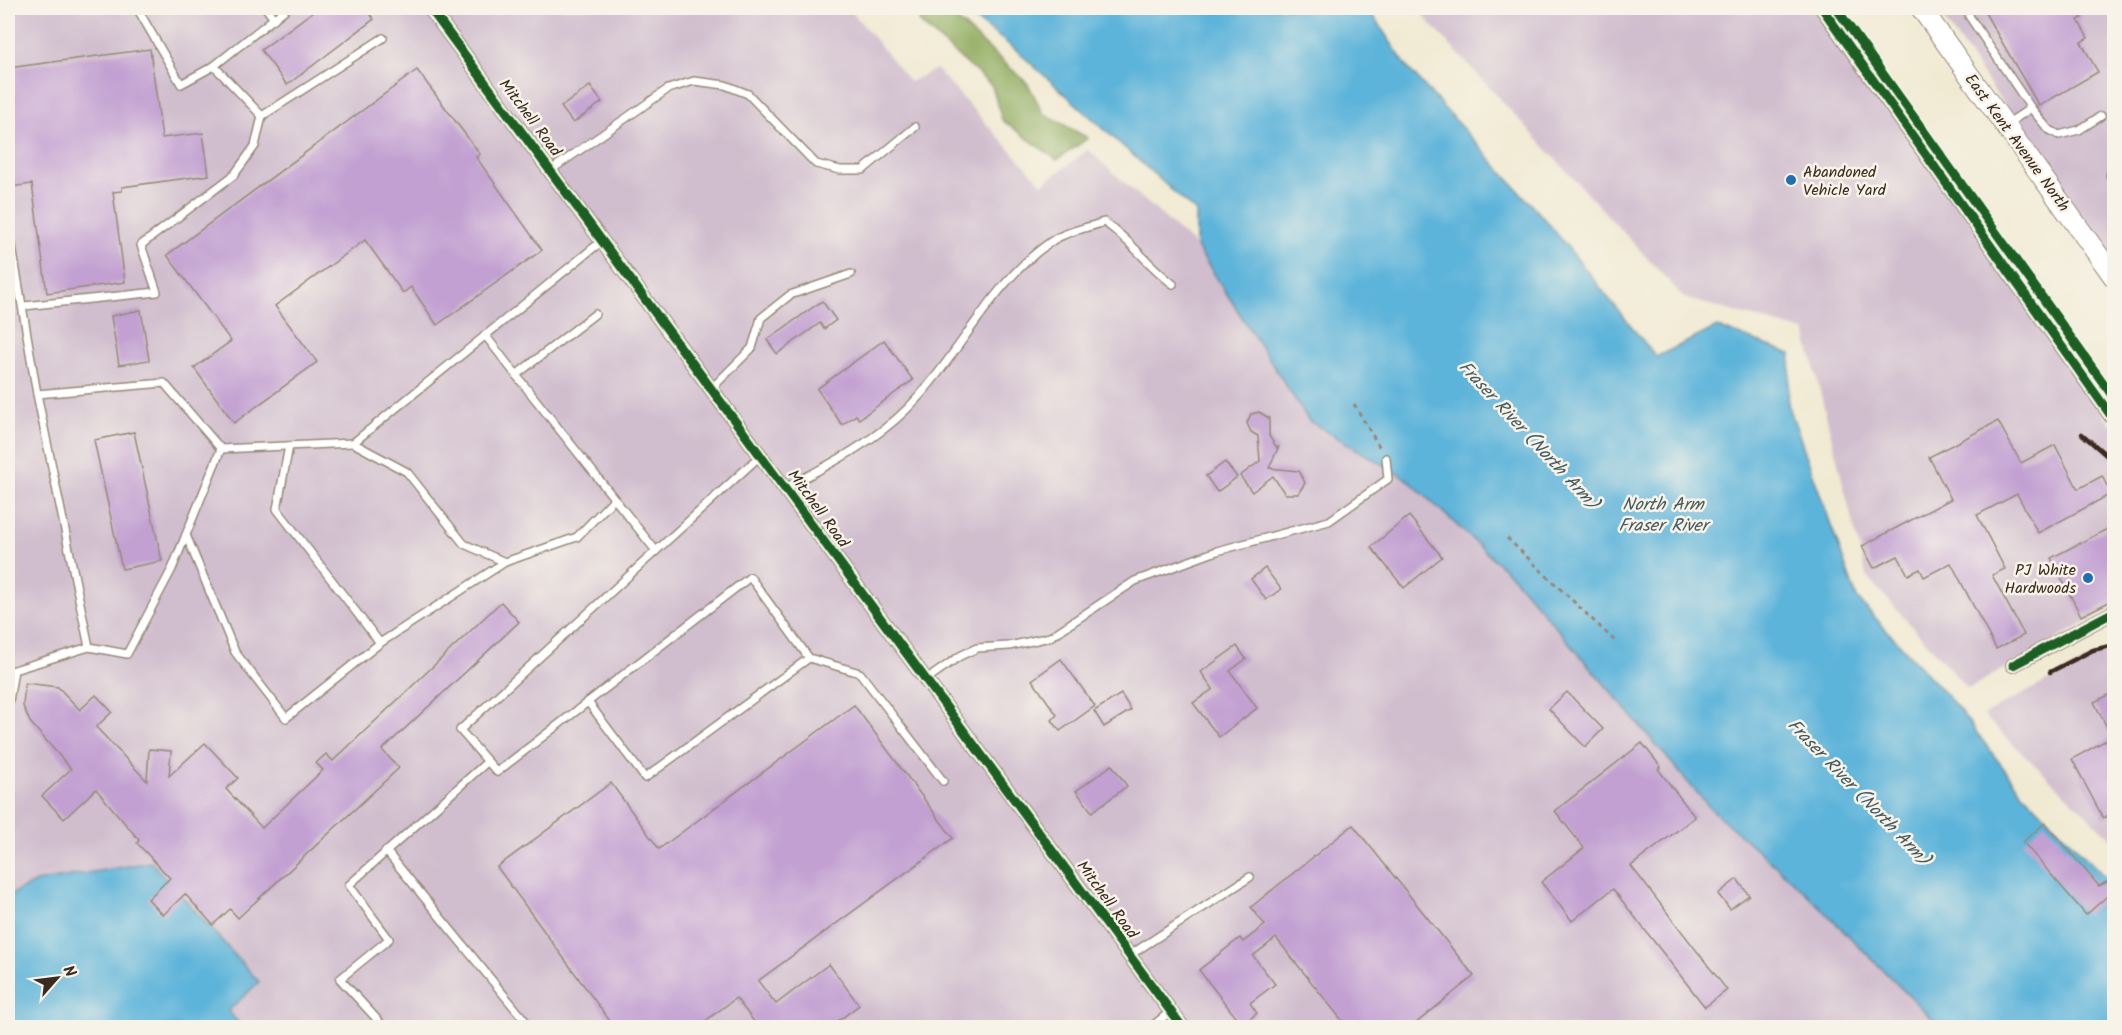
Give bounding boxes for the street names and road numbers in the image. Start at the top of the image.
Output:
street label: East Kent Avenue North [1958,68,2076,217]
street label: Mitchell Road [492,74,568,163]
street label: Mitchell Road [781,464,855,554]
street label: Mitchell Road [1070,855,1144,945]

